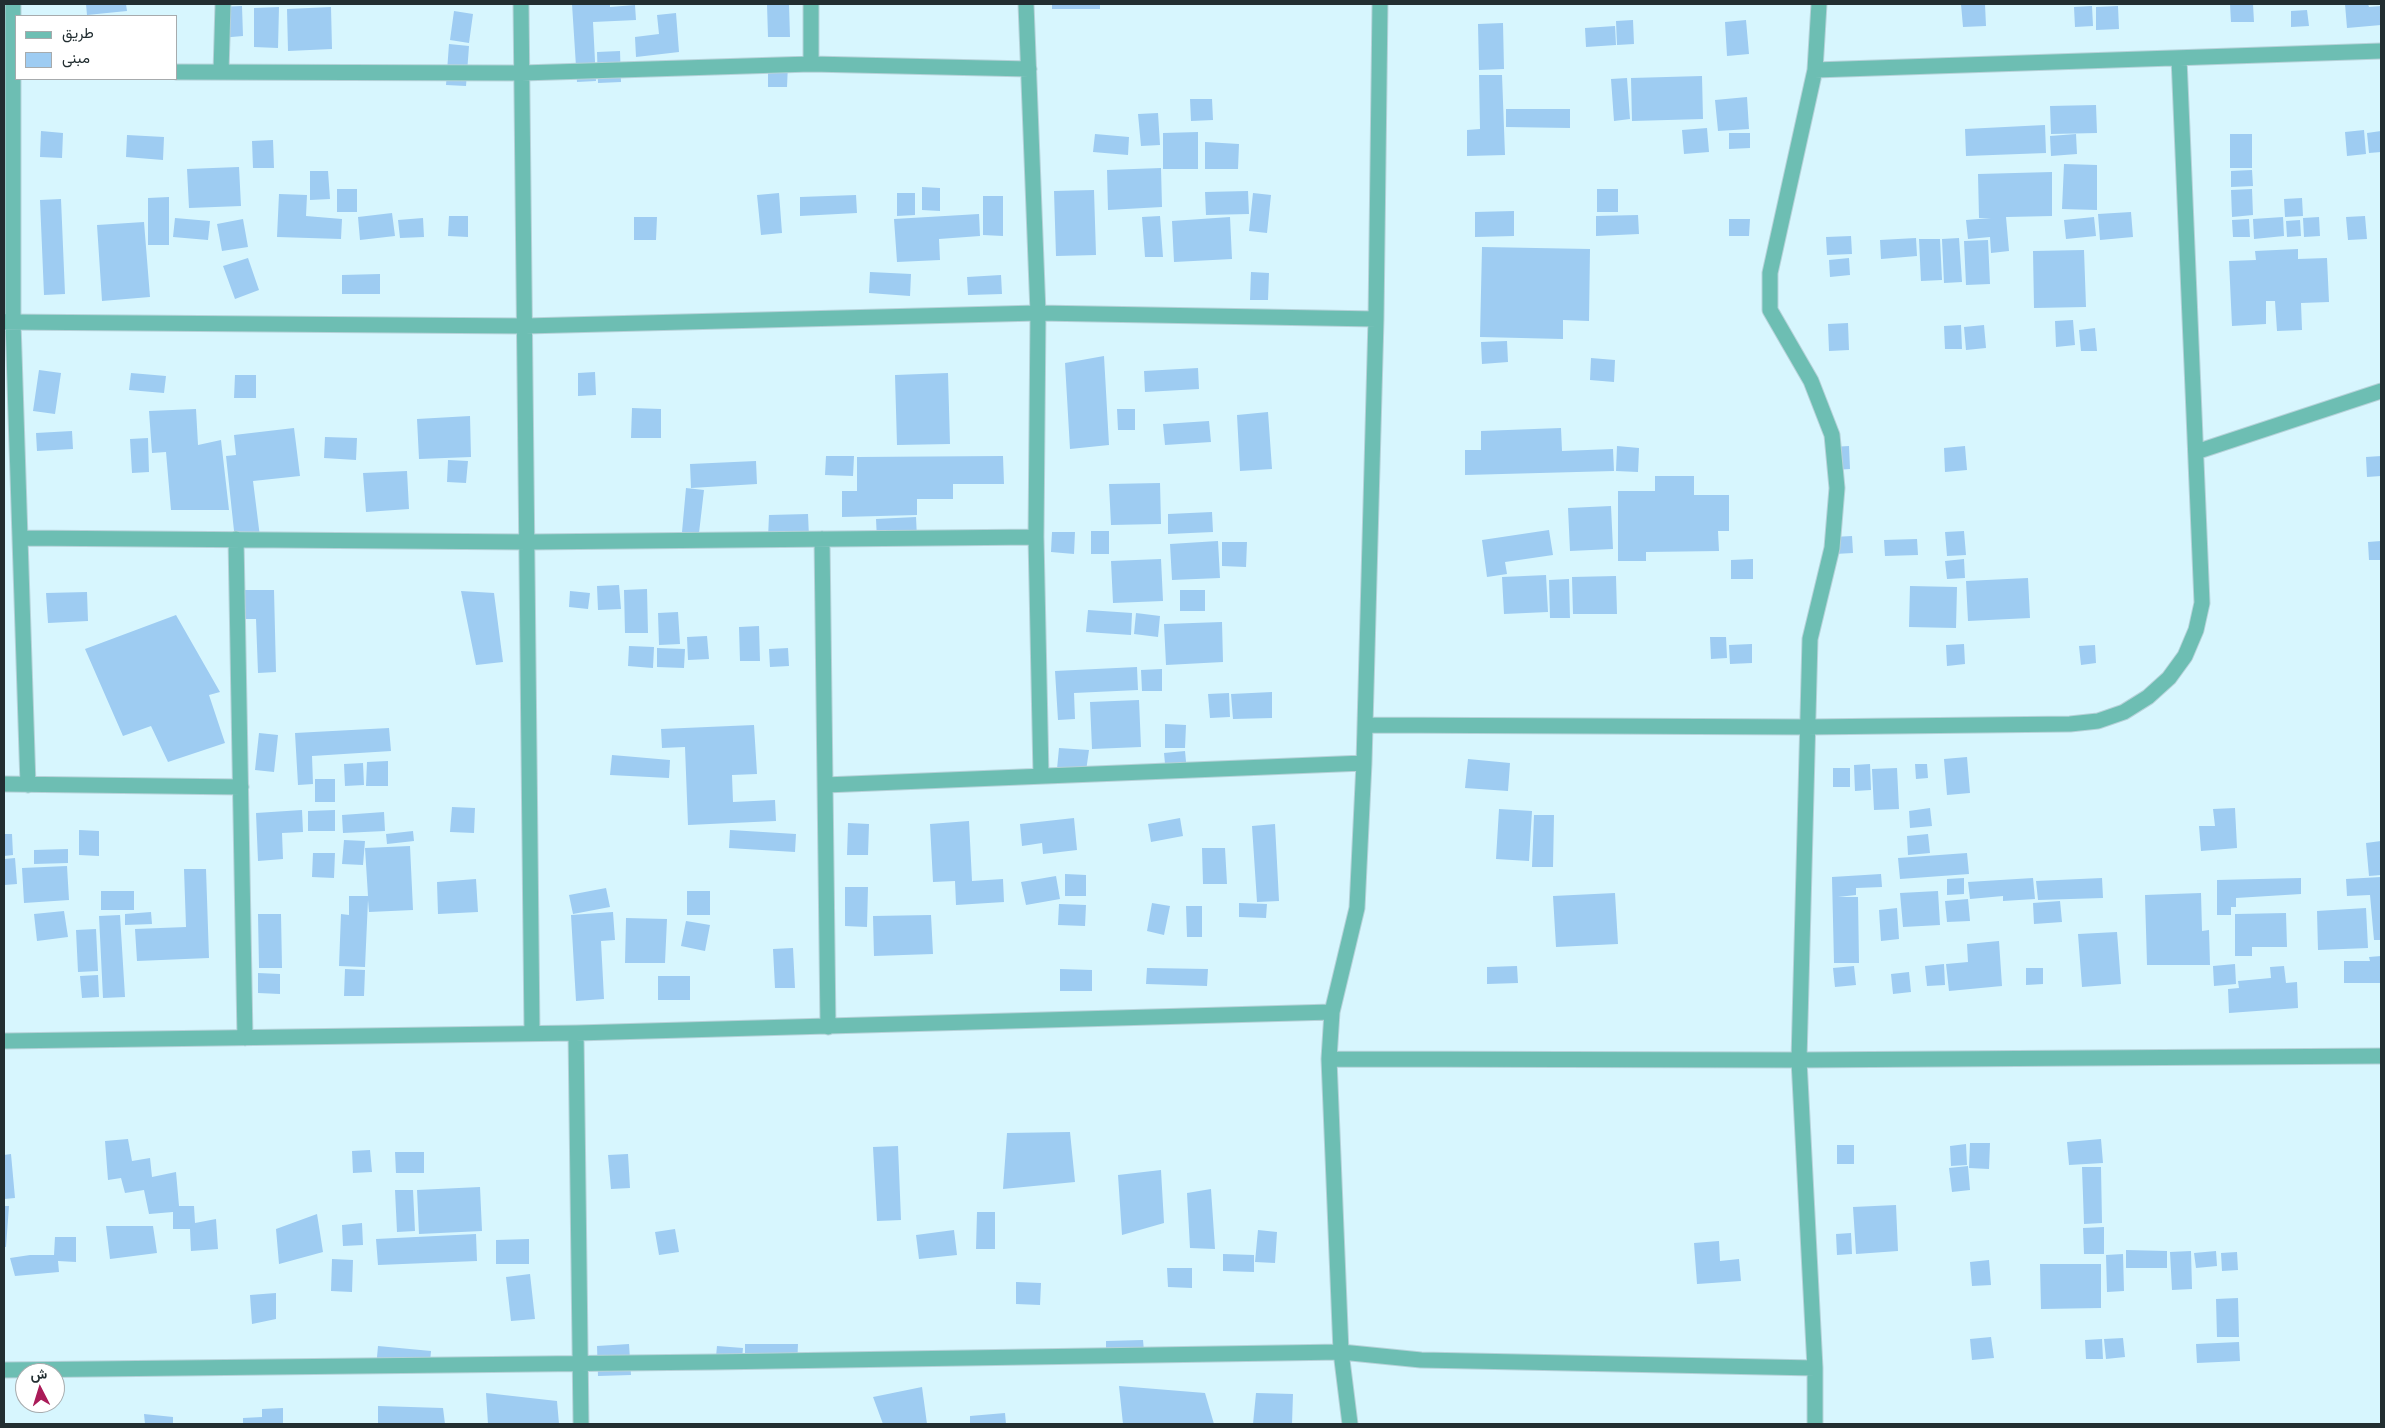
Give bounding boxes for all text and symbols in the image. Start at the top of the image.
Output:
legend [15,15,178,80]
text: طريق [62,23,94,42]
text: مبنى [62,48,90,67]
north arrow [15,1363,65,1413]
text: ش [30,1364,48,1384]

